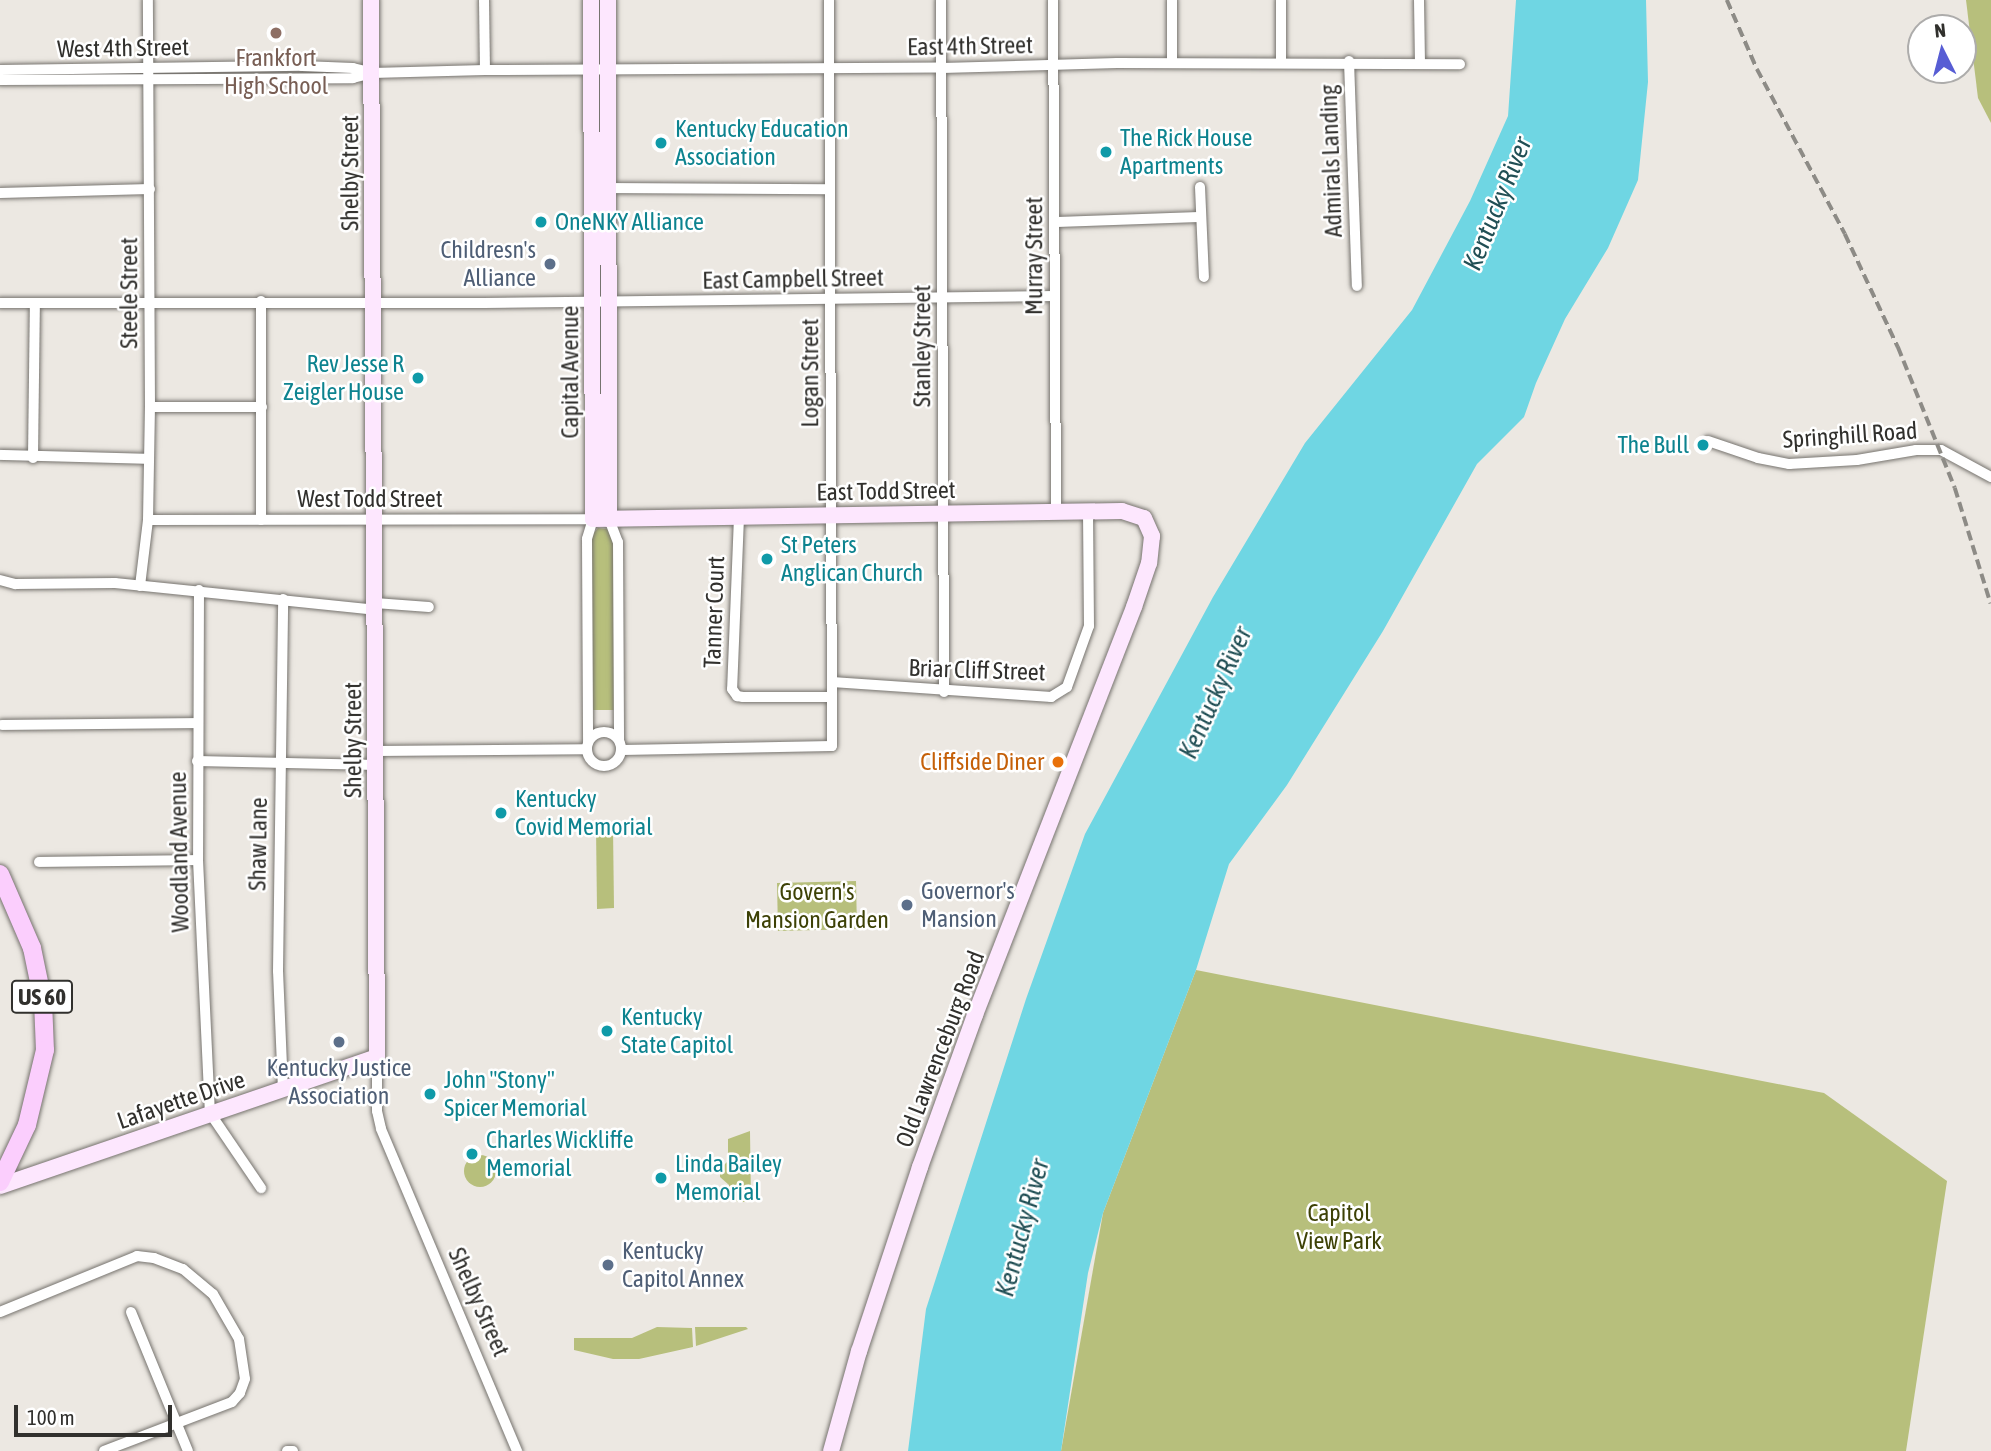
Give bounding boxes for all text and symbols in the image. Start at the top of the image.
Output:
north arrow [1907,14,1977,84]
text: N [1933,19,1947,42]
marker: Frankfort High School [268,25,284,41]
street label: East 4th Street [907,31,1033,61]
street label: West 4th Street [57,32,189,64]
place label: Frankfort High School [224,44,328,100]
street label: Admirals Landing [1314,84,1348,238]
street label: Shelby Street [336,115,364,231]
place label: Kentucky Education Association [675,115,849,171]
place label: The Rick House Apartments [1120,124,1252,180]
water label: Kentucky River [1457,133,1539,275]
marker: Kentucky Education Association [653,135,669,151]
marker: The Rick House Apartments [1098,144,1114,160]
street label: Murray Street [1020,197,1048,315]
place label: OneNKY Alliance [555,208,704,236]
marker: OneNKY Alliance [533,214,549,230]
place label: Childresn's Alliance [441,236,536,292]
street label: Steele Street [115,237,143,349]
marker: Childresn's Alliance [542,256,558,272]
street label: East Campbell Street [702,263,884,295]
street label: Stanley Street [908,285,936,407]
street label: Capital Avenue [556,305,584,439]
street label: Logan Street [796,318,824,428]
place label: Rev Jesse R Zeigler House [283,350,404,406]
marker: Rev Jesse R Zeigler House [410,370,426,386]
street label: Springhill Road [1782,416,1918,454]
place label: The Bull [1617,431,1689,459]
marker: The Bull [1695,437,1711,453]
street label: East Todd Street [816,475,956,507]
street label: West Todd Street [297,485,443,513]
place label: St Peters Anglican Church [781,531,923,587]
marker: St Peters Anglican Church [759,551,775,567]
street label: Tanner Court [698,556,730,668]
water label: Kentucky River [1173,622,1259,764]
street label: Briar Cliff Street [908,653,1046,687]
street label: Shelby Street [339,682,367,798]
place label: Cliffside Diner [920,748,1044,776]
marker: Cliffside Diner [1050,754,1066,770]
street label: Woodland Avenue [163,771,195,933]
place label: Kentucky Covid Memorial [515,785,653,841]
street label: Shaw Lane [243,797,273,891]
marker: Kentucky Covid Memorial [493,805,509,821]
place label: Governor's Mansion [921,877,1015,933]
park label: Govern's Mansion Garden [745,878,889,934]
marker: Governor's Mansion [899,897,915,913]
street label: Old Lawrenceburg Road [889,947,991,1151]
road number: US 60 [10,978,74,1016]
place label: Kentucky State Capitol [621,1003,733,1059]
marker: Kentucky State Capitol [599,1023,615,1039]
marker: Kentucky Justice Association [331,1034,347,1050]
place label: Kentucky Justice Association [267,1054,411,1110]
street label: Lafayette Drive [113,1065,249,1135]
place label: John "Stony" Spicer Memorial [444,1066,587,1122]
marker: John "Stony" Spicer Memorial [422,1086,438,1102]
place label: Charles Wickliffe Memorial [486,1126,634,1182]
marker: Charles Wickliffe Memorial [464,1146,480,1162]
place label: Linda Bailey Memorial [675,1150,782,1206]
water label: Kentucky River [990,1156,1056,1300]
marker: Linda Bailey Memorial [653,1170,669,1186]
park label: Capitol View Park [1296,1199,1382,1255]
place label: Kentucky Capitol Annex [622,1237,744,1293]
street label: Shelby Street [442,1243,516,1361]
marker: Kentucky Capitol Annex [600,1257,616,1273]
scale bar [18,1392,175,1436]
text: 100 m [27,1405,75,1429]

